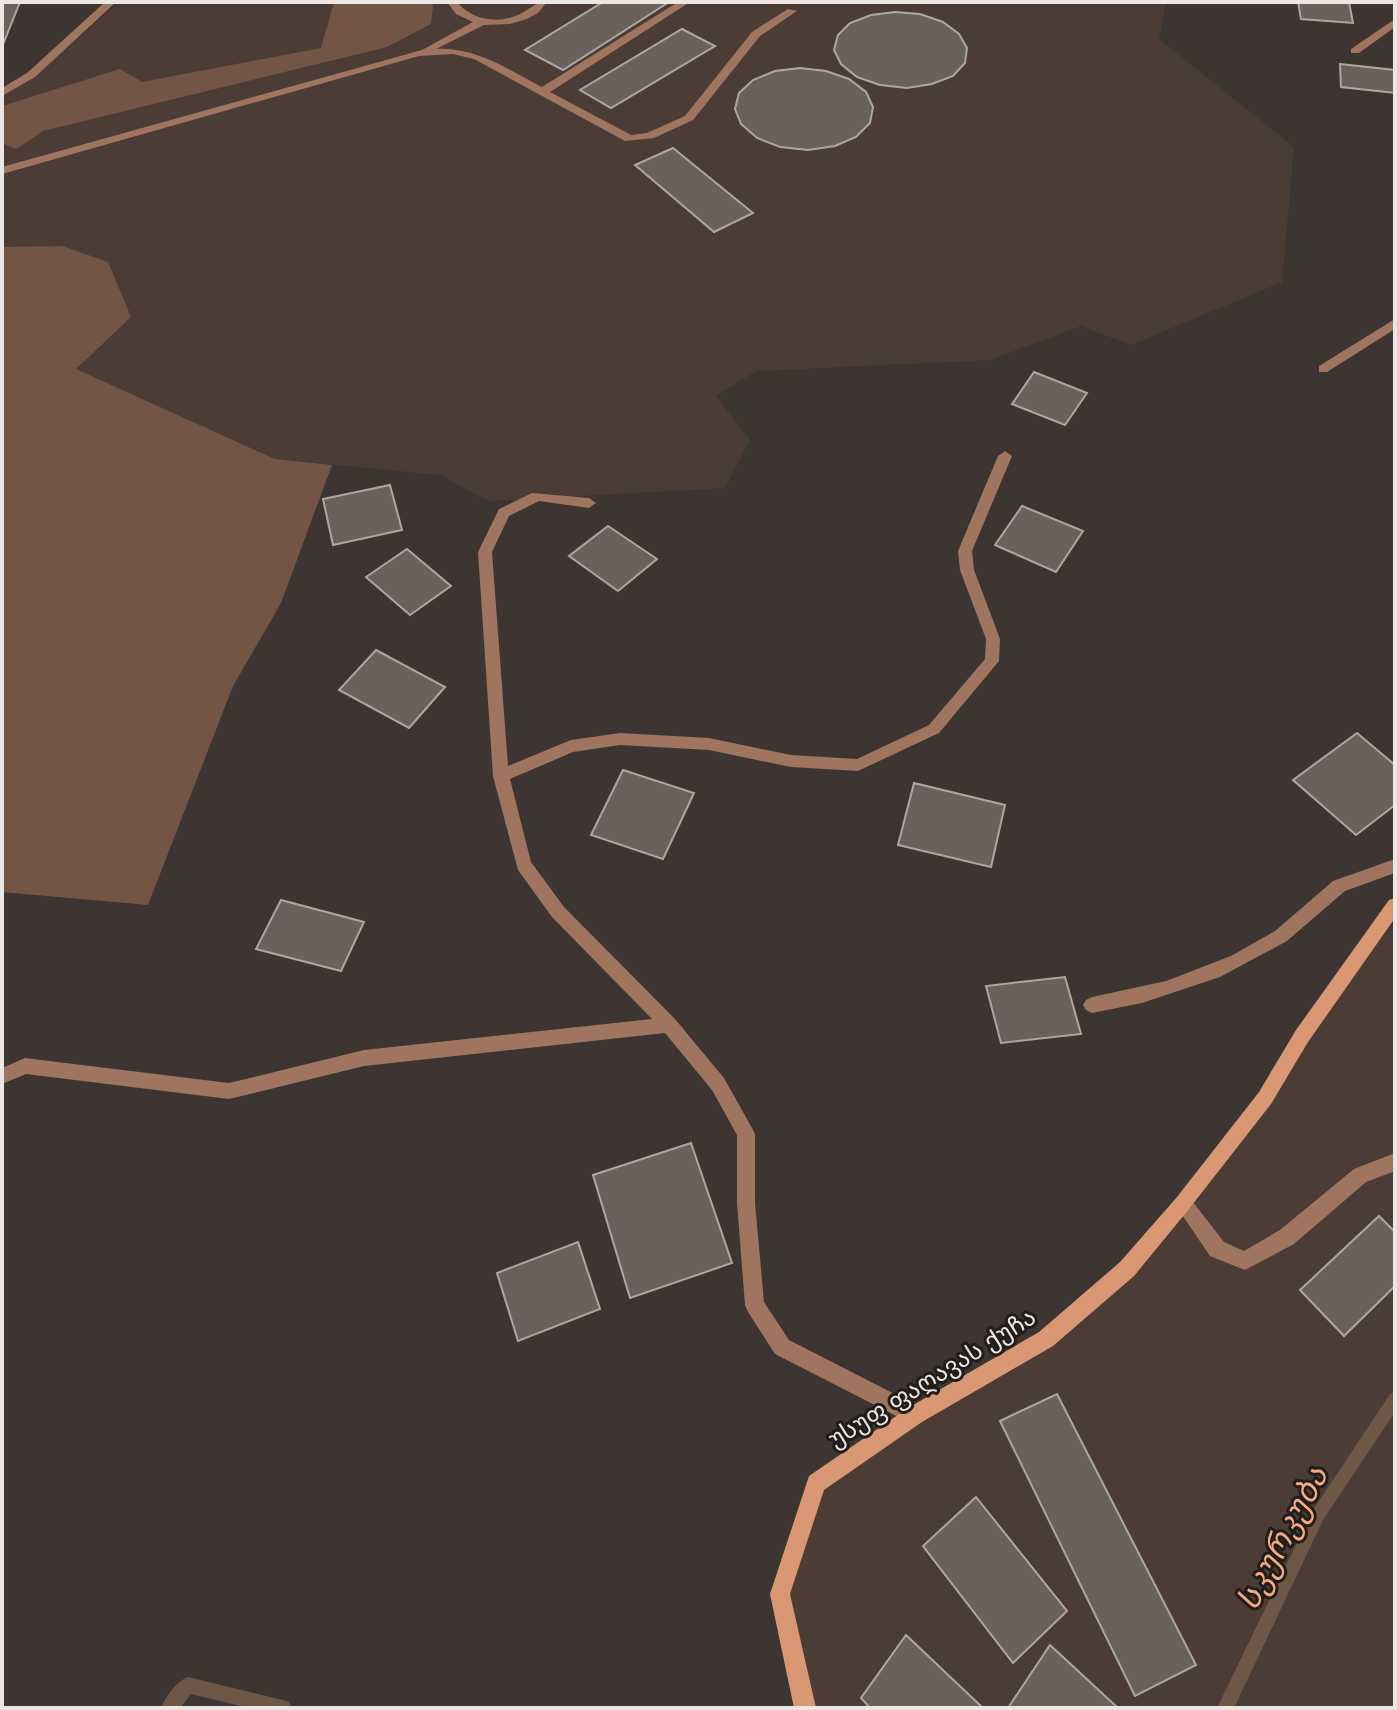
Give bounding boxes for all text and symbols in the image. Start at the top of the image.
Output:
street label: უსუფ ფაღავას ქუჩა [823,1303,1041,1454]
water label: სკურკუბა [1229,1460,1336,1616]

